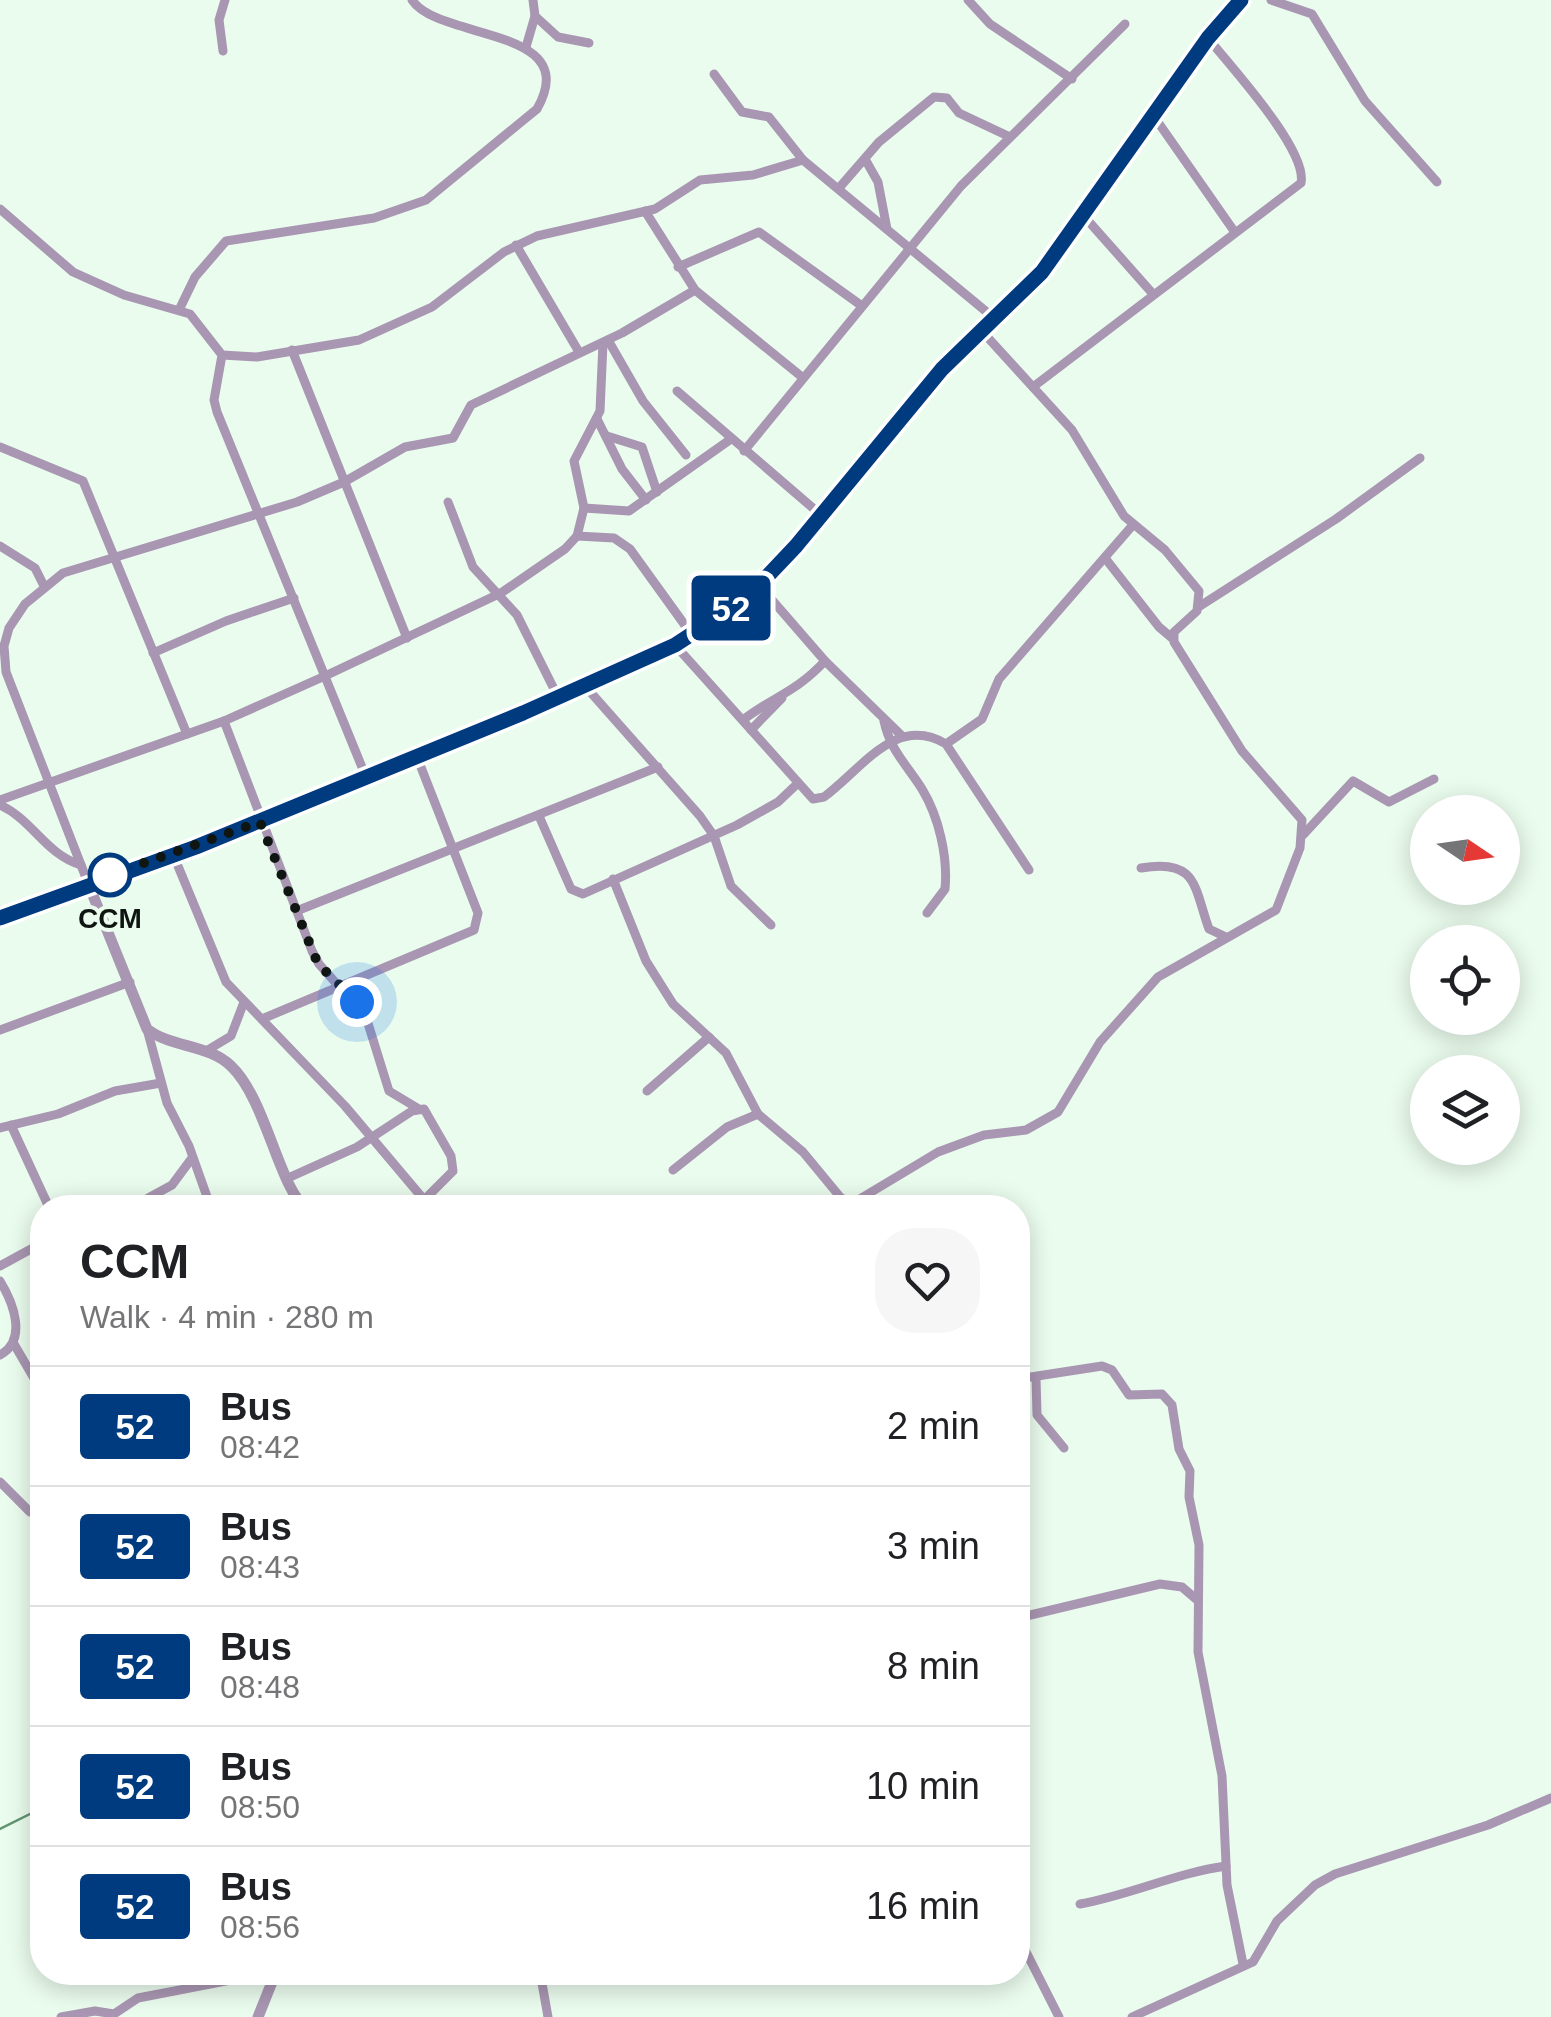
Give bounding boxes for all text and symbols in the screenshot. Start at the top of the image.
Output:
line badge: 52 [686,576,776,640]
text: 52 [712,589,750,628]
north arrow [1410,795,1520,905]
map controls [1410,795,1520,1165]
marker: CCM [89,854,131,896]
place label: CCM [78,903,142,934]
button: locate [1410,925,1520,1035]
your location [332,977,382,1027]
button: layers [1410,1055,1520,1165]
button: heart [875,1228,980,1333]
text: CCM [80,1235,189,1288]
text: Walk · 4 min · 280 m [80,1299,374,1335]
text: Bus [220,1386,292,1428]
text: 2 min [887,1405,980,1447]
text: 52 [116,1407,154,1446]
text: 08:42 [220,1429,300,1465]
text: Bus [220,1506,292,1548]
text: 3 min [887,1525,980,1567]
text: 52 [116,1527,154,1566]
text: 08:43 [220,1549,300,1585]
text: Bus [220,1626,292,1668]
text: 8 min [887,1645,980,1687]
text: 52 [116,1647,154,1686]
text: 08:48 [220,1669,300,1705]
text: Bus [220,1746,292,1788]
text: 10 min [866,1765,980,1807]
text: 52 [116,1767,154,1806]
text: 08:50 [220,1789,300,1825]
text: Bus [220,1866,292,1908]
text: 16 min [866,1885,980,1927]
text: 52 [116,1887,154,1926]
text: 08:56 [220,1909,300,1945]

